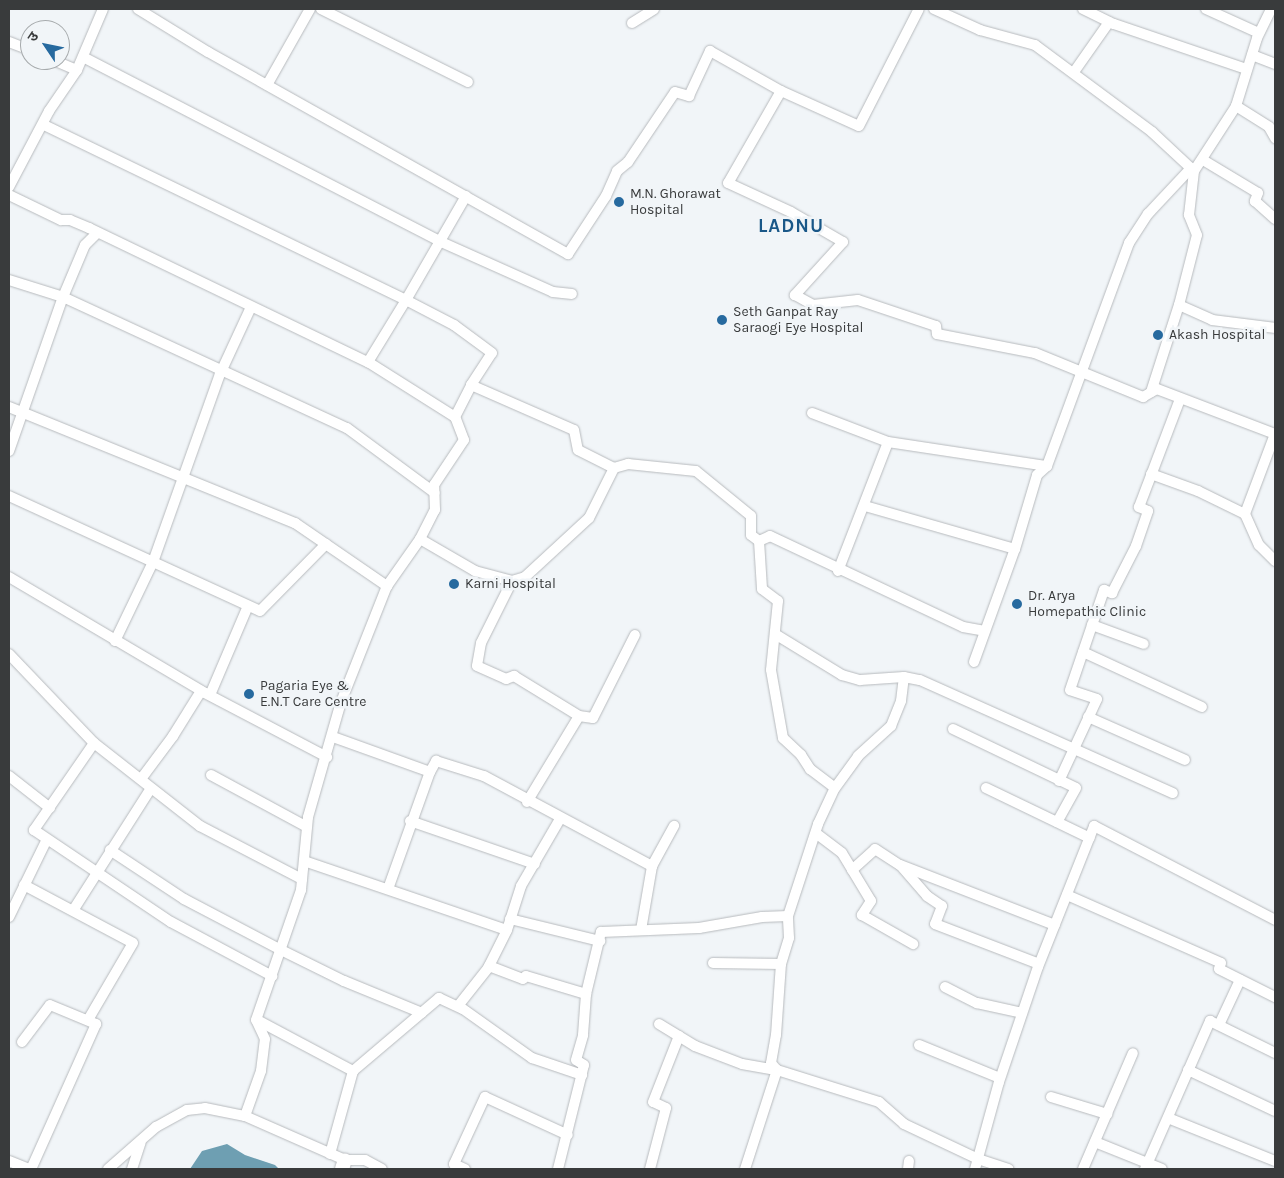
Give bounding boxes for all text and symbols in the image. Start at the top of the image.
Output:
north arrow [20,20,70,70]
text: उ [24,29,42,45]
place label: M.N. Ghorawat Hospital [630,186,721,218]
marker: M.N. Ghorawat Hospital [612,195,626,209]
district label: LADNU [757,216,825,238]
place label: Seth Ganpat Ray Saraogi Eye Hospital [733,304,864,336]
marker: Seth Ganpat Ray Saraogi Eye Hospital [715,313,729,327]
place label: Akash Hospital [1169,327,1265,343]
marker: Akash Hospital [1151,328,1165,342]
place label: Karni Hospital [465,576,556,592]
marker: Karni Hospital [447,577,461,591]
place label: Dr. Arya Homepathic Clinic [1028,588,1146,620]
marker: Dr. Arya Homepathic Clinic [1010,597,1024,611]
place label: Pagaria Eye & E.N.T Care Centre [260,678,366,710]
marker: Pagaria Eye & E.N.T Care Centre [242,687,256,701]

